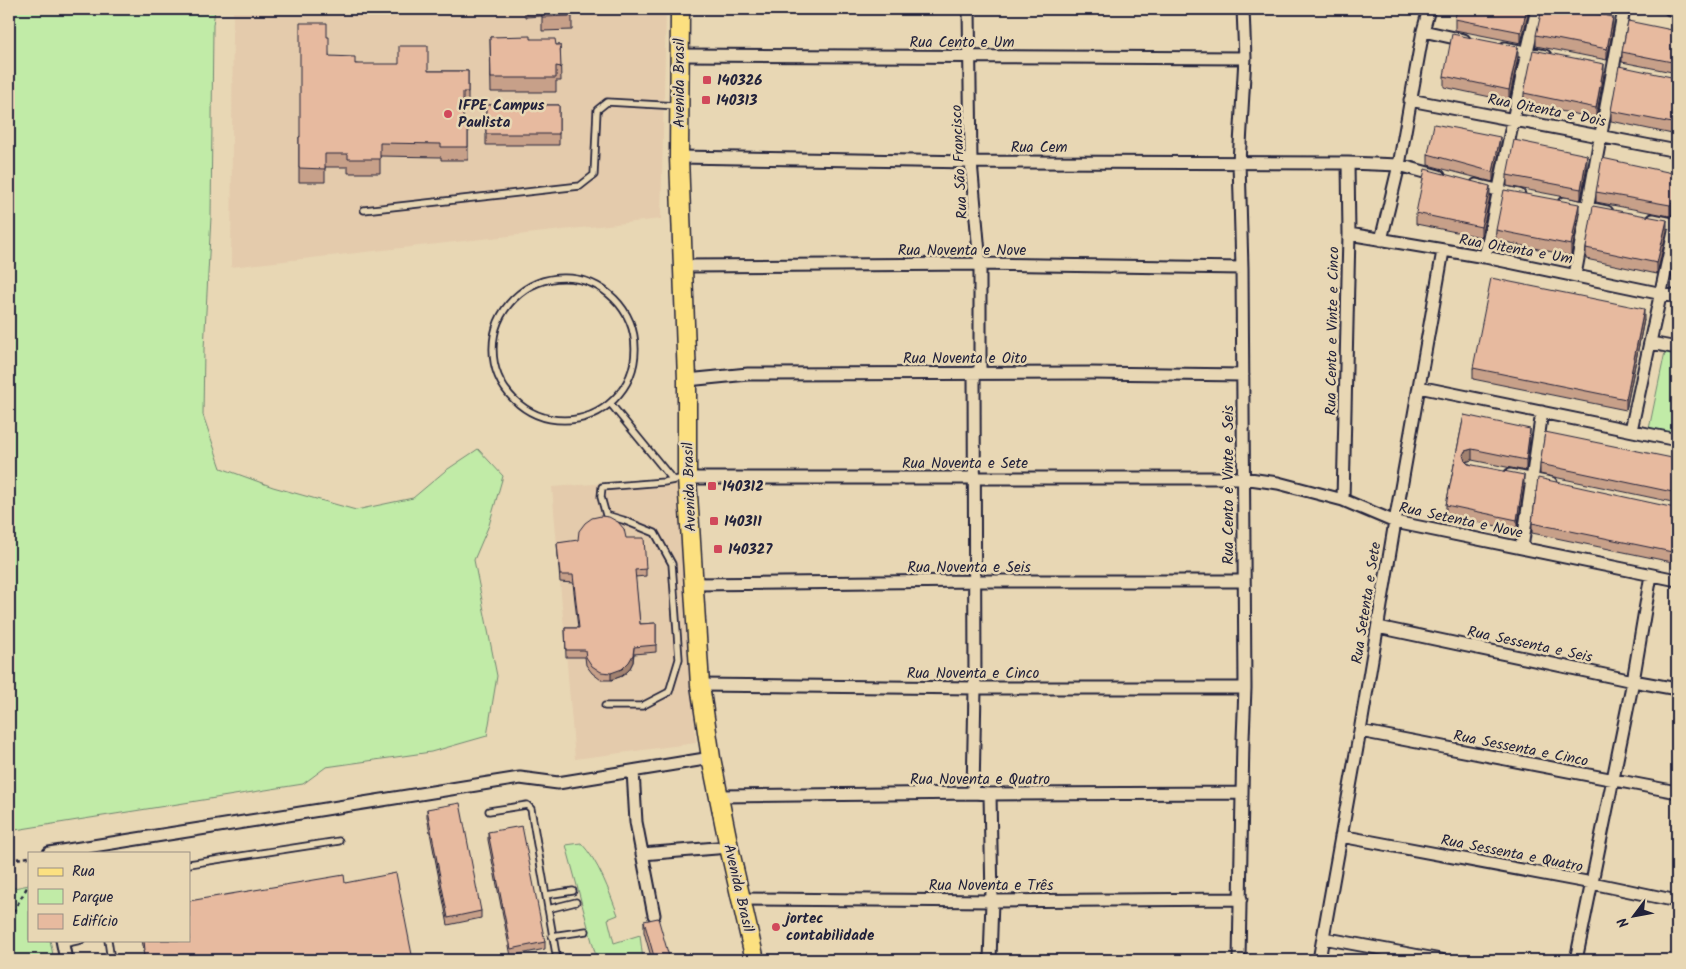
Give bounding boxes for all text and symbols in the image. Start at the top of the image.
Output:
street label: Rua Cento e Um [909,31,1015,55]
street label: Avenida Brasil [668,38,692,128]
place label: 140326 [717,69,762,93]
marker: 140326 [701,74,713,86]
street label: Rua Oitenta e Dois [1485,88,1609,134]
place label: 140313 [716,89,757,113]
place label: IFPE Campus Paulista [458,94,545,135]
marker: 140313 [700,94,712,106]
street label: Rua São Francisco [945,104,975,220]
marker: IFPE Campus Paulista [442,108,454,120]
street label: Rua Cem [1011,136,1067,160]
street label: Rua Oitenta e Um [1457,228,1575,272]
street label: Rua Noventa e Nove [898,239,1027,263]
street label: Rua Cento e Vinte e Cinco [1320,246,1346,416]
street label: Rua Noventa e Oito [903,347,1027,371]
street label: Rua Cento e Vinte e Seis [1217,405,1241,565]
street label: Avenida Brasil [676,442,704,532]
street label: Rua Noventa e Sete [902,452,1028,476]
place label: 140312 [722,475,764,499]
marker: 140312 [706,480,718,492]
street label: Rua Setenta e Nove [1397,496,1525,546]
place label: 140311 [724,510,762,534]
marker: 140311 [708,515,720,527]
place label: 140327 [728,538,773,562]
street label: Rua Setenta e Sete [1346,540,1389,666]
marker: 140327 [712,543,724,555]
street label: Rua Noventa e Seis [907,556,1031,580]
street label: Rua Sessenta e Seis [1465,620,1595,670]
street label: Rua Noventa e Cinco [907,662,1040,686]
street label: Rua Sessenta e Cinco [1451,724,1590,774]
street label: Rua Noventa e Quatro [910,768,1050,792]
street label: Rua Sessenta e Quatro [1439,828,1585,880]
street label: Avenida Brasil [716,842,760,935]
legend [28,852,190,942]
text: Rua [72,860,95,884]
street label: Rua Noventa e Três [929,874,1054,898]
text: Parque [72,886,113,910]
north arrow [1608,892,1658,942]
place label: jortec contabilidade [782,907,875,948]
text: Edifício [72,910,118,934]
text: N [1612,913,1635,932]
marker: jortec contabilidade [770,921,782,933]

